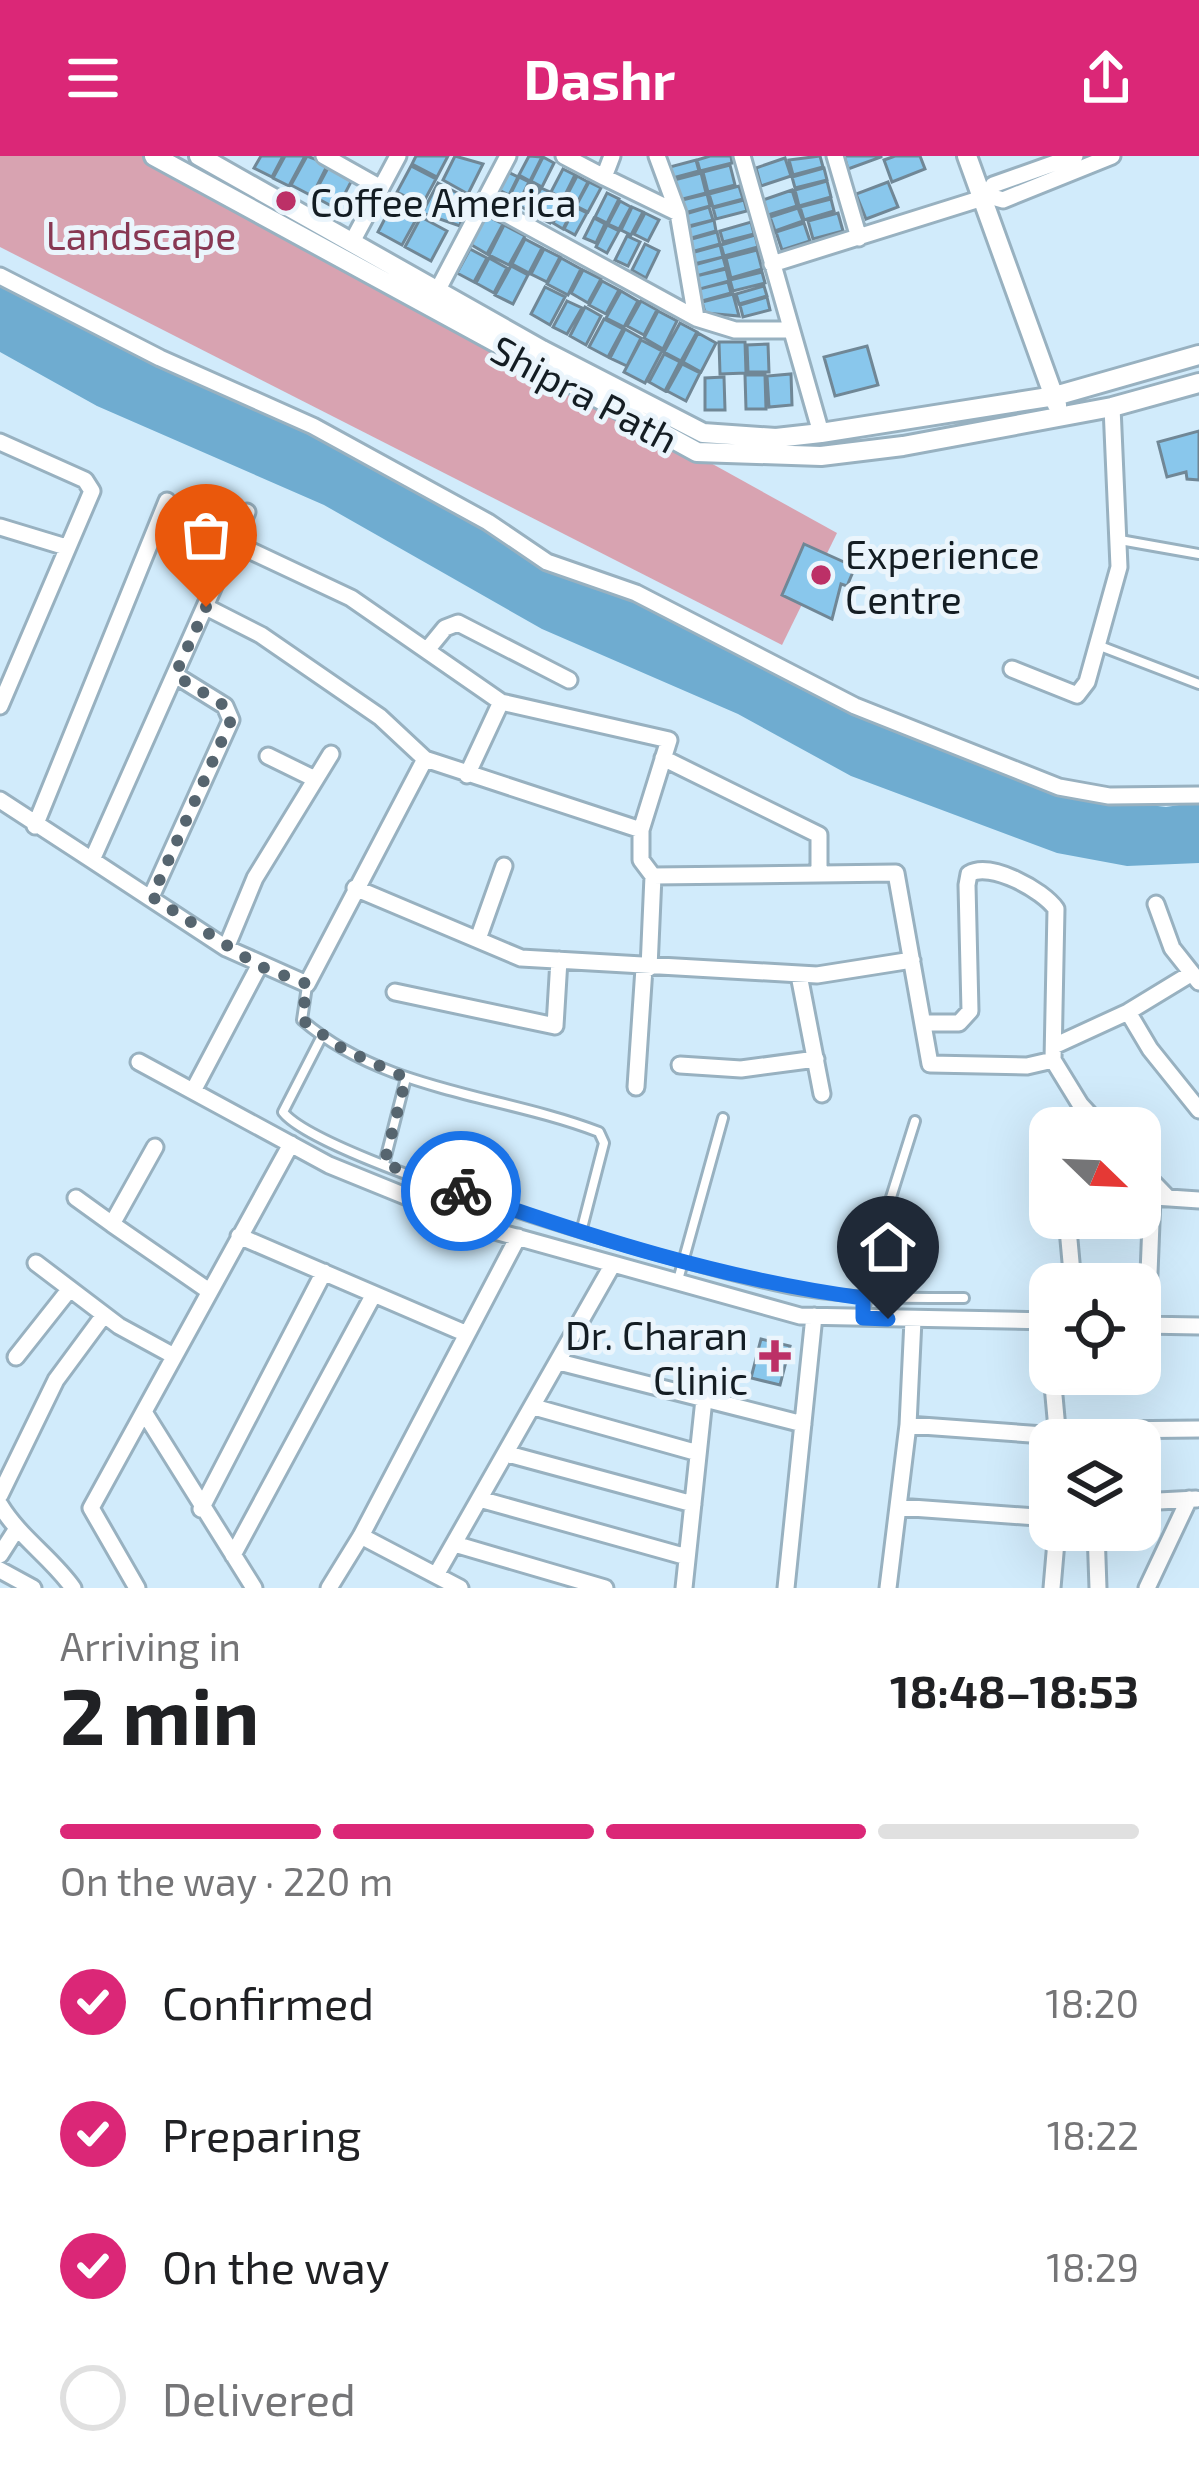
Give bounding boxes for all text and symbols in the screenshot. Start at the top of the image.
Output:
icon: menu [60,45,126,111]
icon: share [1073,45,1139,111]
text: Dashr [524,46,675,111]
place label: Coffee America [310,178,577,225]
marker: Coffee America [273,188,299,214]
park label: Landscape [46,211,236,258]
street label: Shipra Path [484,324,686,462]
pin [155,484,257,607]
icon: bag [173,502,239,568]
place label: Experience Centre [845,530,1040,622]
marker: Experience Centre [808,562,834,588]
north arrow [1029,1107,1161,1239]
map controls [1029,1107,1161,1551]
courier [401,1131,521,1251]
icon: bike [428,1158,494,1224]
pin [837,1196,939,1319]
icon: home [855,1214,921,1280]
button: locate [1029,1263,1161,1395]
place label: Dr. Charan Clinic [565,1311,748,1403]
marker: Dr. Charan Clinic [759,1340,791,1372]
button: layers [1029,1419,1161,1551]
text: Arriving in [60,1622,241,1669]
text: 18:48–18:53 [890,1663,1139,1717]
text: 2 min [60,1667,259,1761]
text: On the way · 220 m [60,1857,393,1904]
icon: check [60,1969,126,2035]
text: Confirmed [162,1975,374,2029]
text: 18:20 [1045,1979,1139,2026]
icon: check [60,2101,126,2167]
text: Preparing [162,2107,361,2161]
text: 18:22 [1047,2111,1139,2158]
icon: check [60,2233,126,2299]
text: On the way [162,2239,389,2293]
text: 18:29 [1046,2243,1139,2290]
text: Delivered [162,2371,356,2425]

